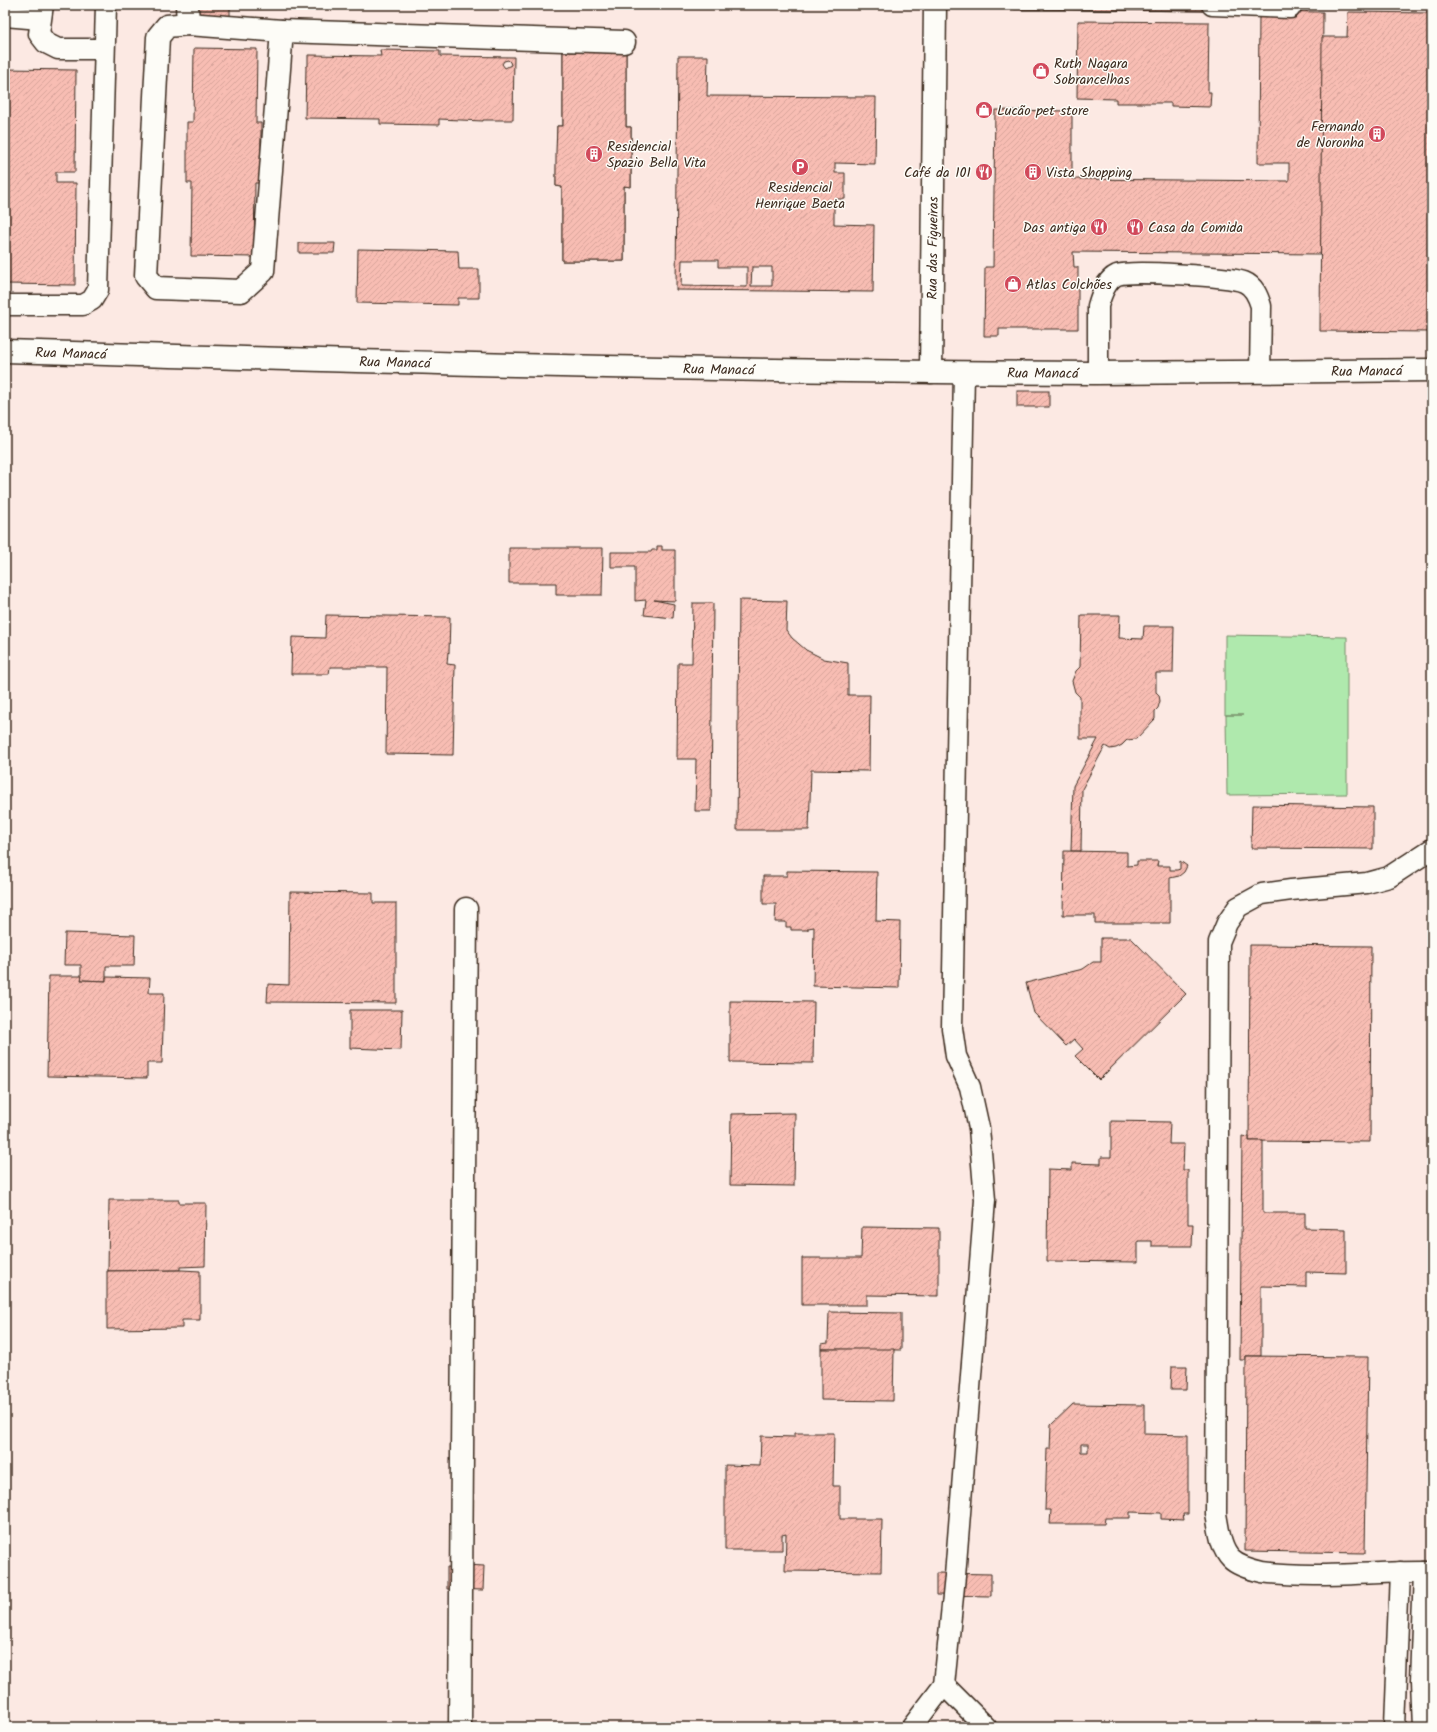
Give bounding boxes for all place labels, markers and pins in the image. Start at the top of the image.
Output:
place label: Ruth Nagara Sobrancelhas [1054,53,1130,91]
shop icon: Ruth Nagara Sobrancelhas [1031,61,1051,81]
shop icon: Lucão pet store [974,100,994,120]
place label: Lucão pet store [997,100,1090,122]
place label: Fernando de Noronha [1297,116,1364,154]
building icon: Fernando de Noronha [1367,124,1387,144]
place label: Residencial Spazio Bella Vita [607,136,706,174]
building icon: Residencial Spazio Bella Vita [584,144,604,164]
parking icon: Residencial Henrique Baeta [790,157,810,177]
place label: Café da 101 [904,162,971,184]
restaurant icon: Café da 101 [974,162,994,182]
building icon: Vista Shopping [1023,162,1043,182]
place label: Vista Shopping [1046,162,1132,184]
place label: Residencial Henrique Baeta [755,177,845,215]
place label: Das antiga [1023,217,1086,239]
restaurant icon: Das antiga [1089,217,1109,237]
restaurant icon: Casa da Comida [1125,217,1145,237]
place label: Casa da Comida [1148,217,1243,239]
shop icon: Atlas Colchões [1003,274,1023,294]
place label: Atlas Colchões [1026,274,1112,296]

